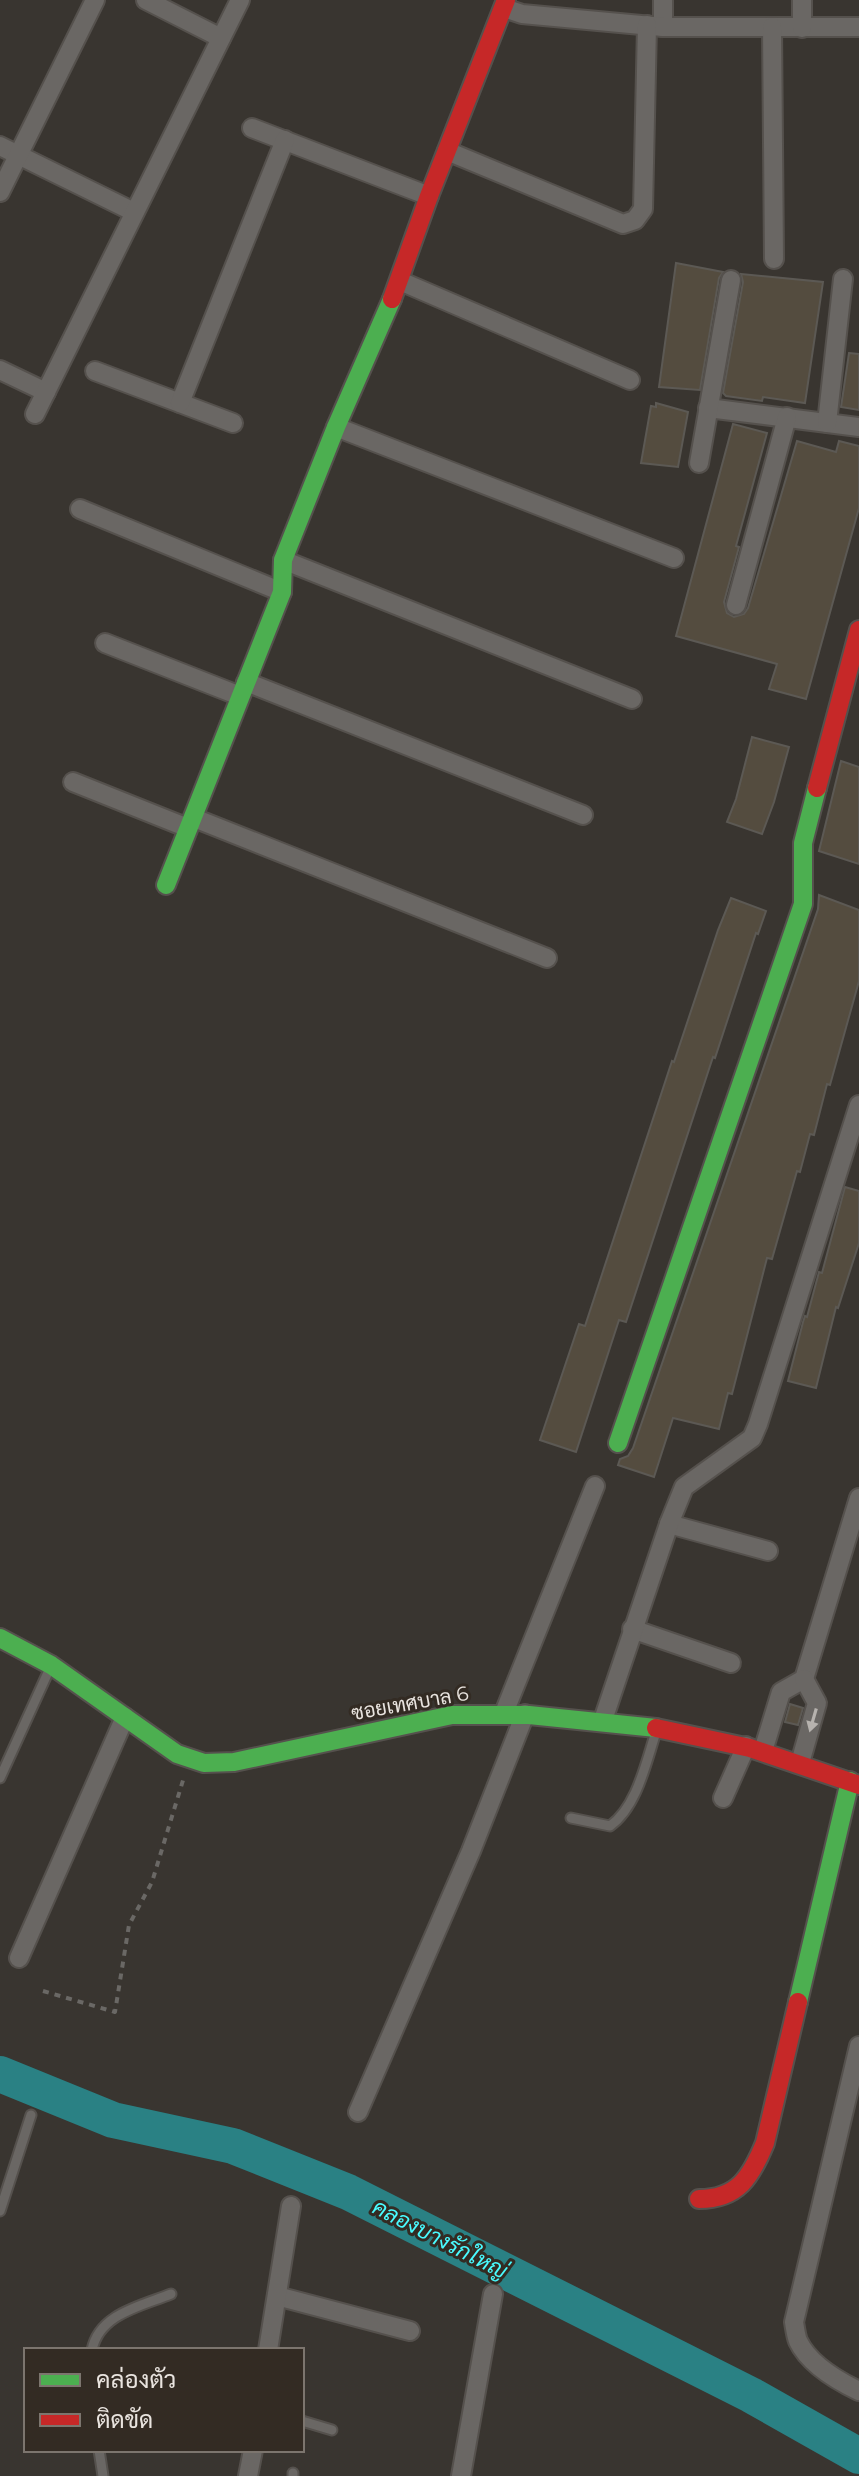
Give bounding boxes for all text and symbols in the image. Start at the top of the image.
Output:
street label: ซอยเทศบาล 6 [350,1681,470,1725]
one-way arrow [806,1708,819,1732]
water label: คลองบางรักใหญ่ [368,2193,513,2285]
legend [24,2348,304,2452]
text: คล่องตัว [96,2365,176,2394]
text: ติดขัด [96,2405,153,2434]

